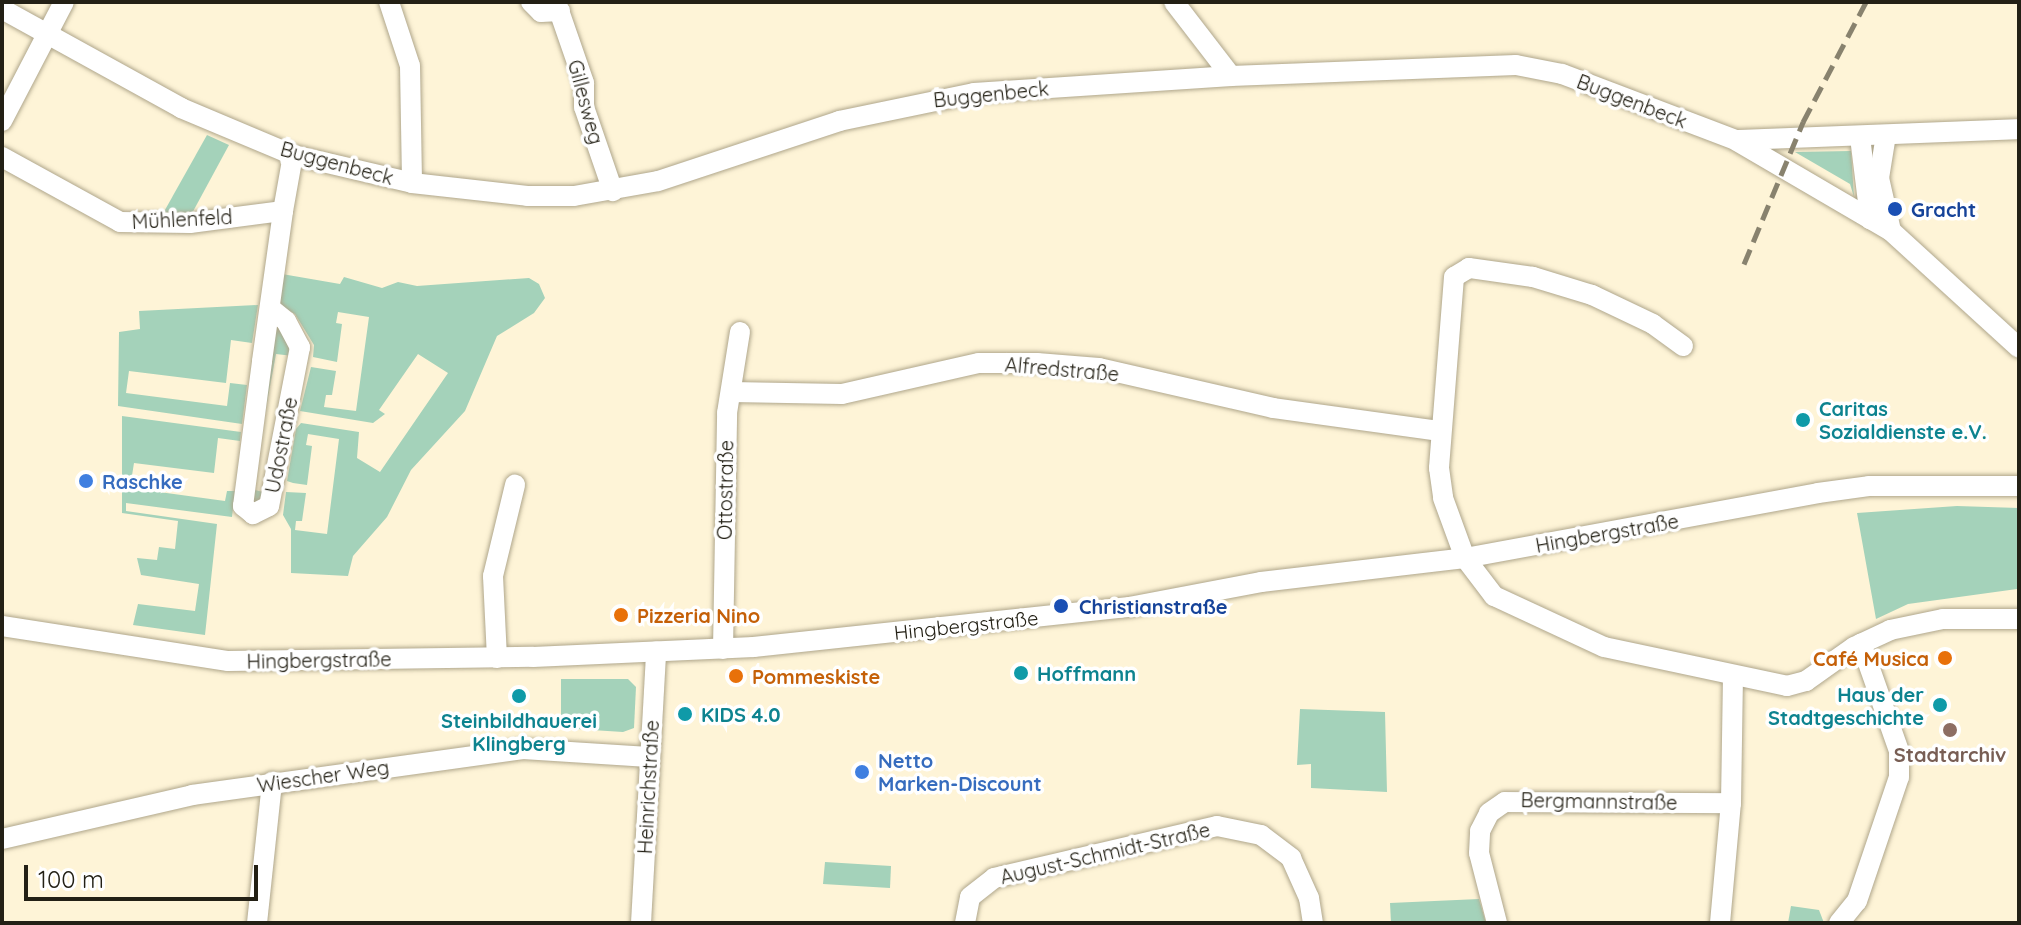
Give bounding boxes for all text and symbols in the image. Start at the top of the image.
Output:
street label: Gillesweg [563,57,609,147]
street label: Buggenbeck [1574,69,1690,133]
street label: Buggenbeck [932,76,1050,112]
street label: Buggenbeck [278,136,396,190]
place label: Gracht [1911,197,1976,221]
marker: Gracht [1886,200,1904,218]
street label: Mühlenfeld [131,204,233,234]
street label: Alfredstraße [1004,352,1120,386]
street label: Udostraße [260,395,302,495]
place label: Caritas Sozialdienste e.V. [1819,396,1987,443]
marker: Caritas Sozialdienste e.V. [1794,411,1812,429]
street label: Ottostraße [712,440,738,540]
place label: Raschke [102,469,183,493]
marker: Raschke [77,472,95,490]
street label: Hingbergstraße [1534,509,1680,557]
place label: Christianstraße [1079,594,1228,618]
marker: Christianstraße [1050,595,1072,617]
place label: Pizzeria Nino [637,603,760,627]
street label: Hingbergstraße [893,605,1039,645]
marker: Pizzeria Nino [612,606,630,624]
place label: Café Musica [1813,646,1929,670]
street label: Hingbergstraße [246,647,392,673]
marker: Café Musica [1936,649,1954,667]
place label: Hoffmann [1037,661,1136,685]
place label: Pommeskiste [752,664,880,688]
marker: Hoffmann [1012,664,1030,682]
marker: Pommeskiste [727,667,745,685]
place label: Haus der Stadtgeschichte [1768,682,1924,729]
marker: Steinbildhauerei Klingberg [510,687,528,705]
marker: Haus der Stadtgeschichte [1931,696,1949,714]
place label: KIDS 4.0 [701,702,780,726]
marker: KIDS 4.0 [676,705,694,723]
place label: Steinbildhauerei Klingberg [441,708,597,755]
street label: Heinrichstraße [632,719,664,855]
marker: Stadtarchiv [1941,721,1959,739]
place label: Stadtarchiv [1894,742,2006,766]
place label: Netto Marken-Discount [878,748,1042,795]
street label: Wiescher Weg [255,755,391,797]
marker: Netto Marken-Discount [853,763,871,781]
street label: Bergmannstraße [1520,788,1678,814]
street label: August-Schmidt-Straße [998,817,1212,889]
scale bar [28,849,262,899]
text: 100 m [38,864,104,894]

